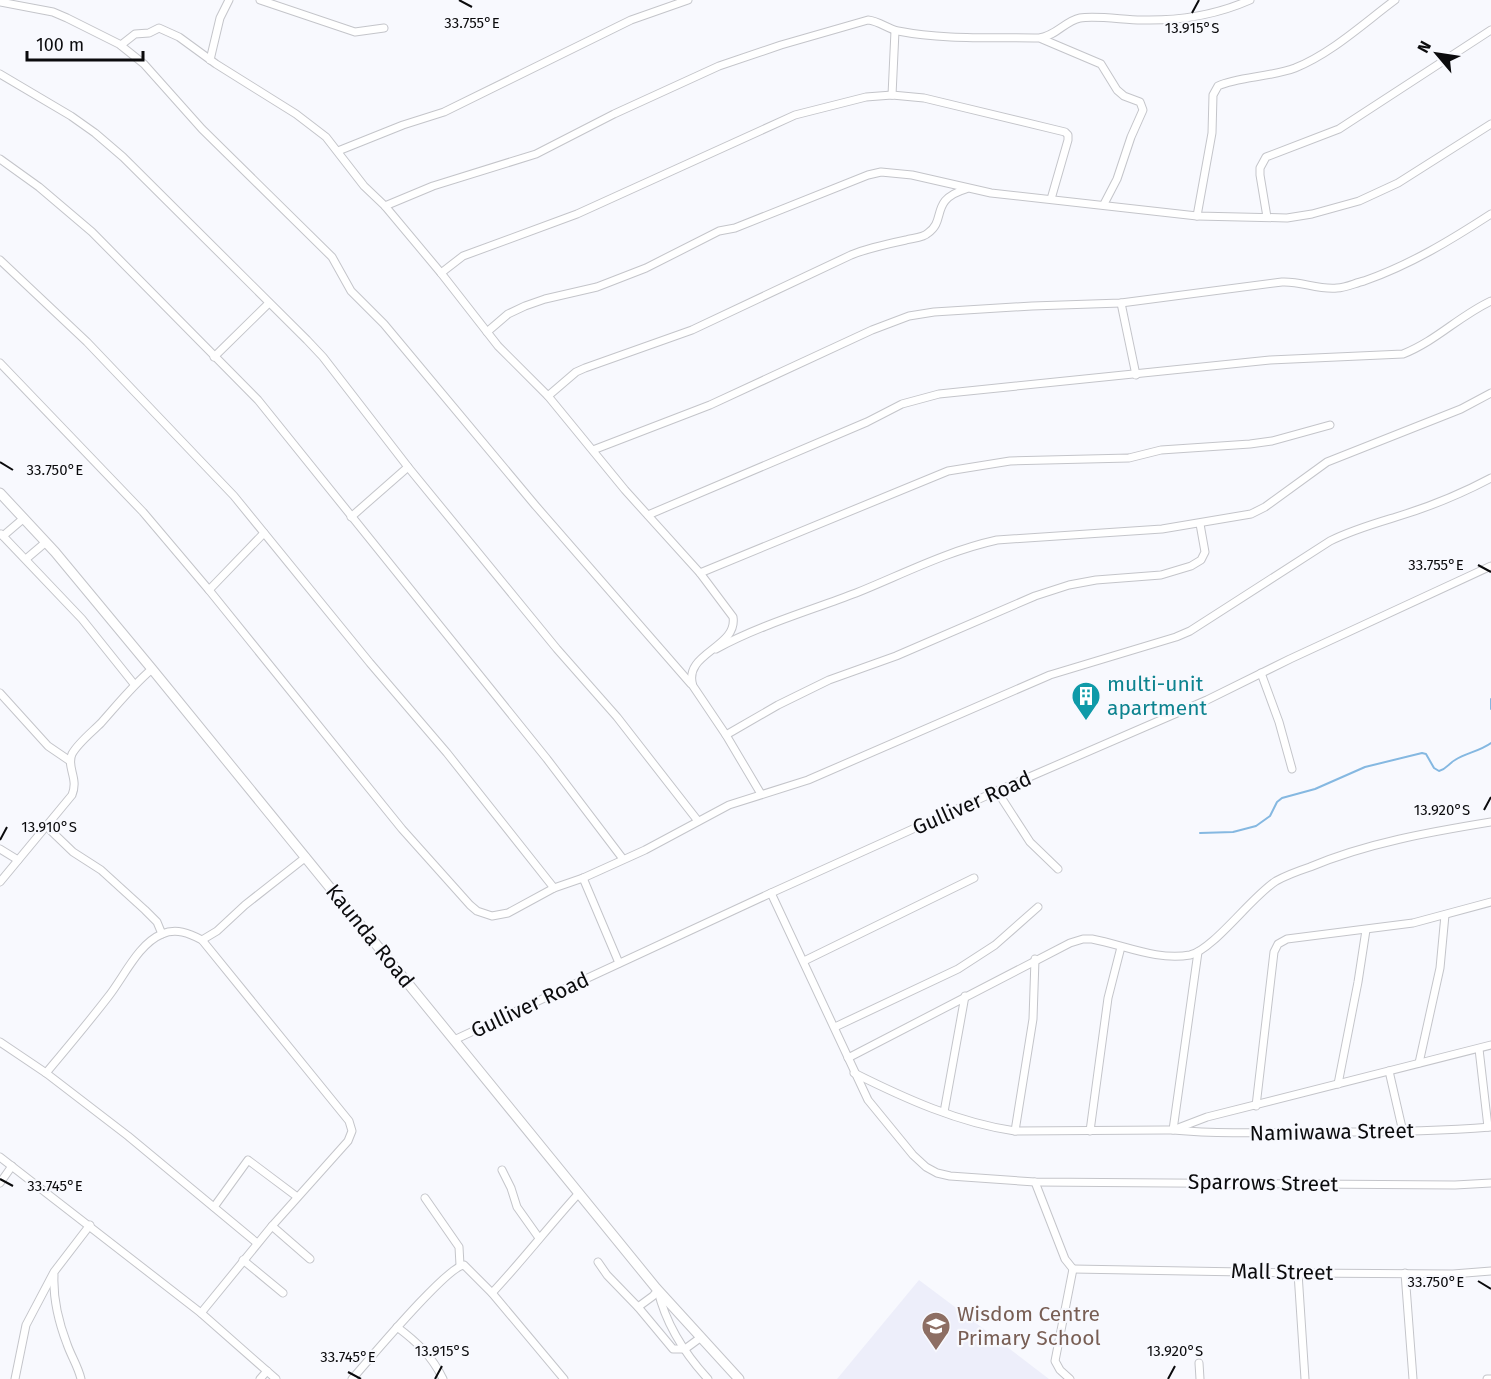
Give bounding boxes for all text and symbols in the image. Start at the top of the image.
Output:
text: 33.755°E [444,14,500,32]
text: 13.915°S [1165,19,1219,37]
scale bar [27,24,142,62]
north arrow [1407,24,1467,84]
text: 100 m [36,34,84,56]
text: N [1413,38,1435,56]
text: 33.750°E [27,461,83,479]
text: 33.755°E [1408,556,1464,574]
place label: multi-unit apartment [1107,671,1208,721]
building icon: multi-unit apartment [1070,680,1102,722]
street label: Gulliver Road [908,765,1036,841]
text: 13.920°S [1414,801,1470,819]
text: 13.910°S [21,818,77,836]
street label: Kaunda Road [320,879,420,993]
street label: Gulliver Road [467,966,593,1044]
street label: Namiwawa Street [1249,1118,1415,1146]
street label: Sparrows Street [1188,1169,1339,1197]
text: 33.745°E [27,1177,83,1195]
street label: Mall Street [1231,1258,1334,1286]
text: 33.750°E [1408,1273,1464,1291]
place label: Wisdom Centre Primary School [957,1301,1101,1351]
school or university icon: Wisdom Centre Primary School [920,1310,952,1352]
text: 13.915°S [415,1342,469,1360]
text: 13.920°S [1147,1342,1203,1360]
text: 33.745°E [320,1348,376,1366]

